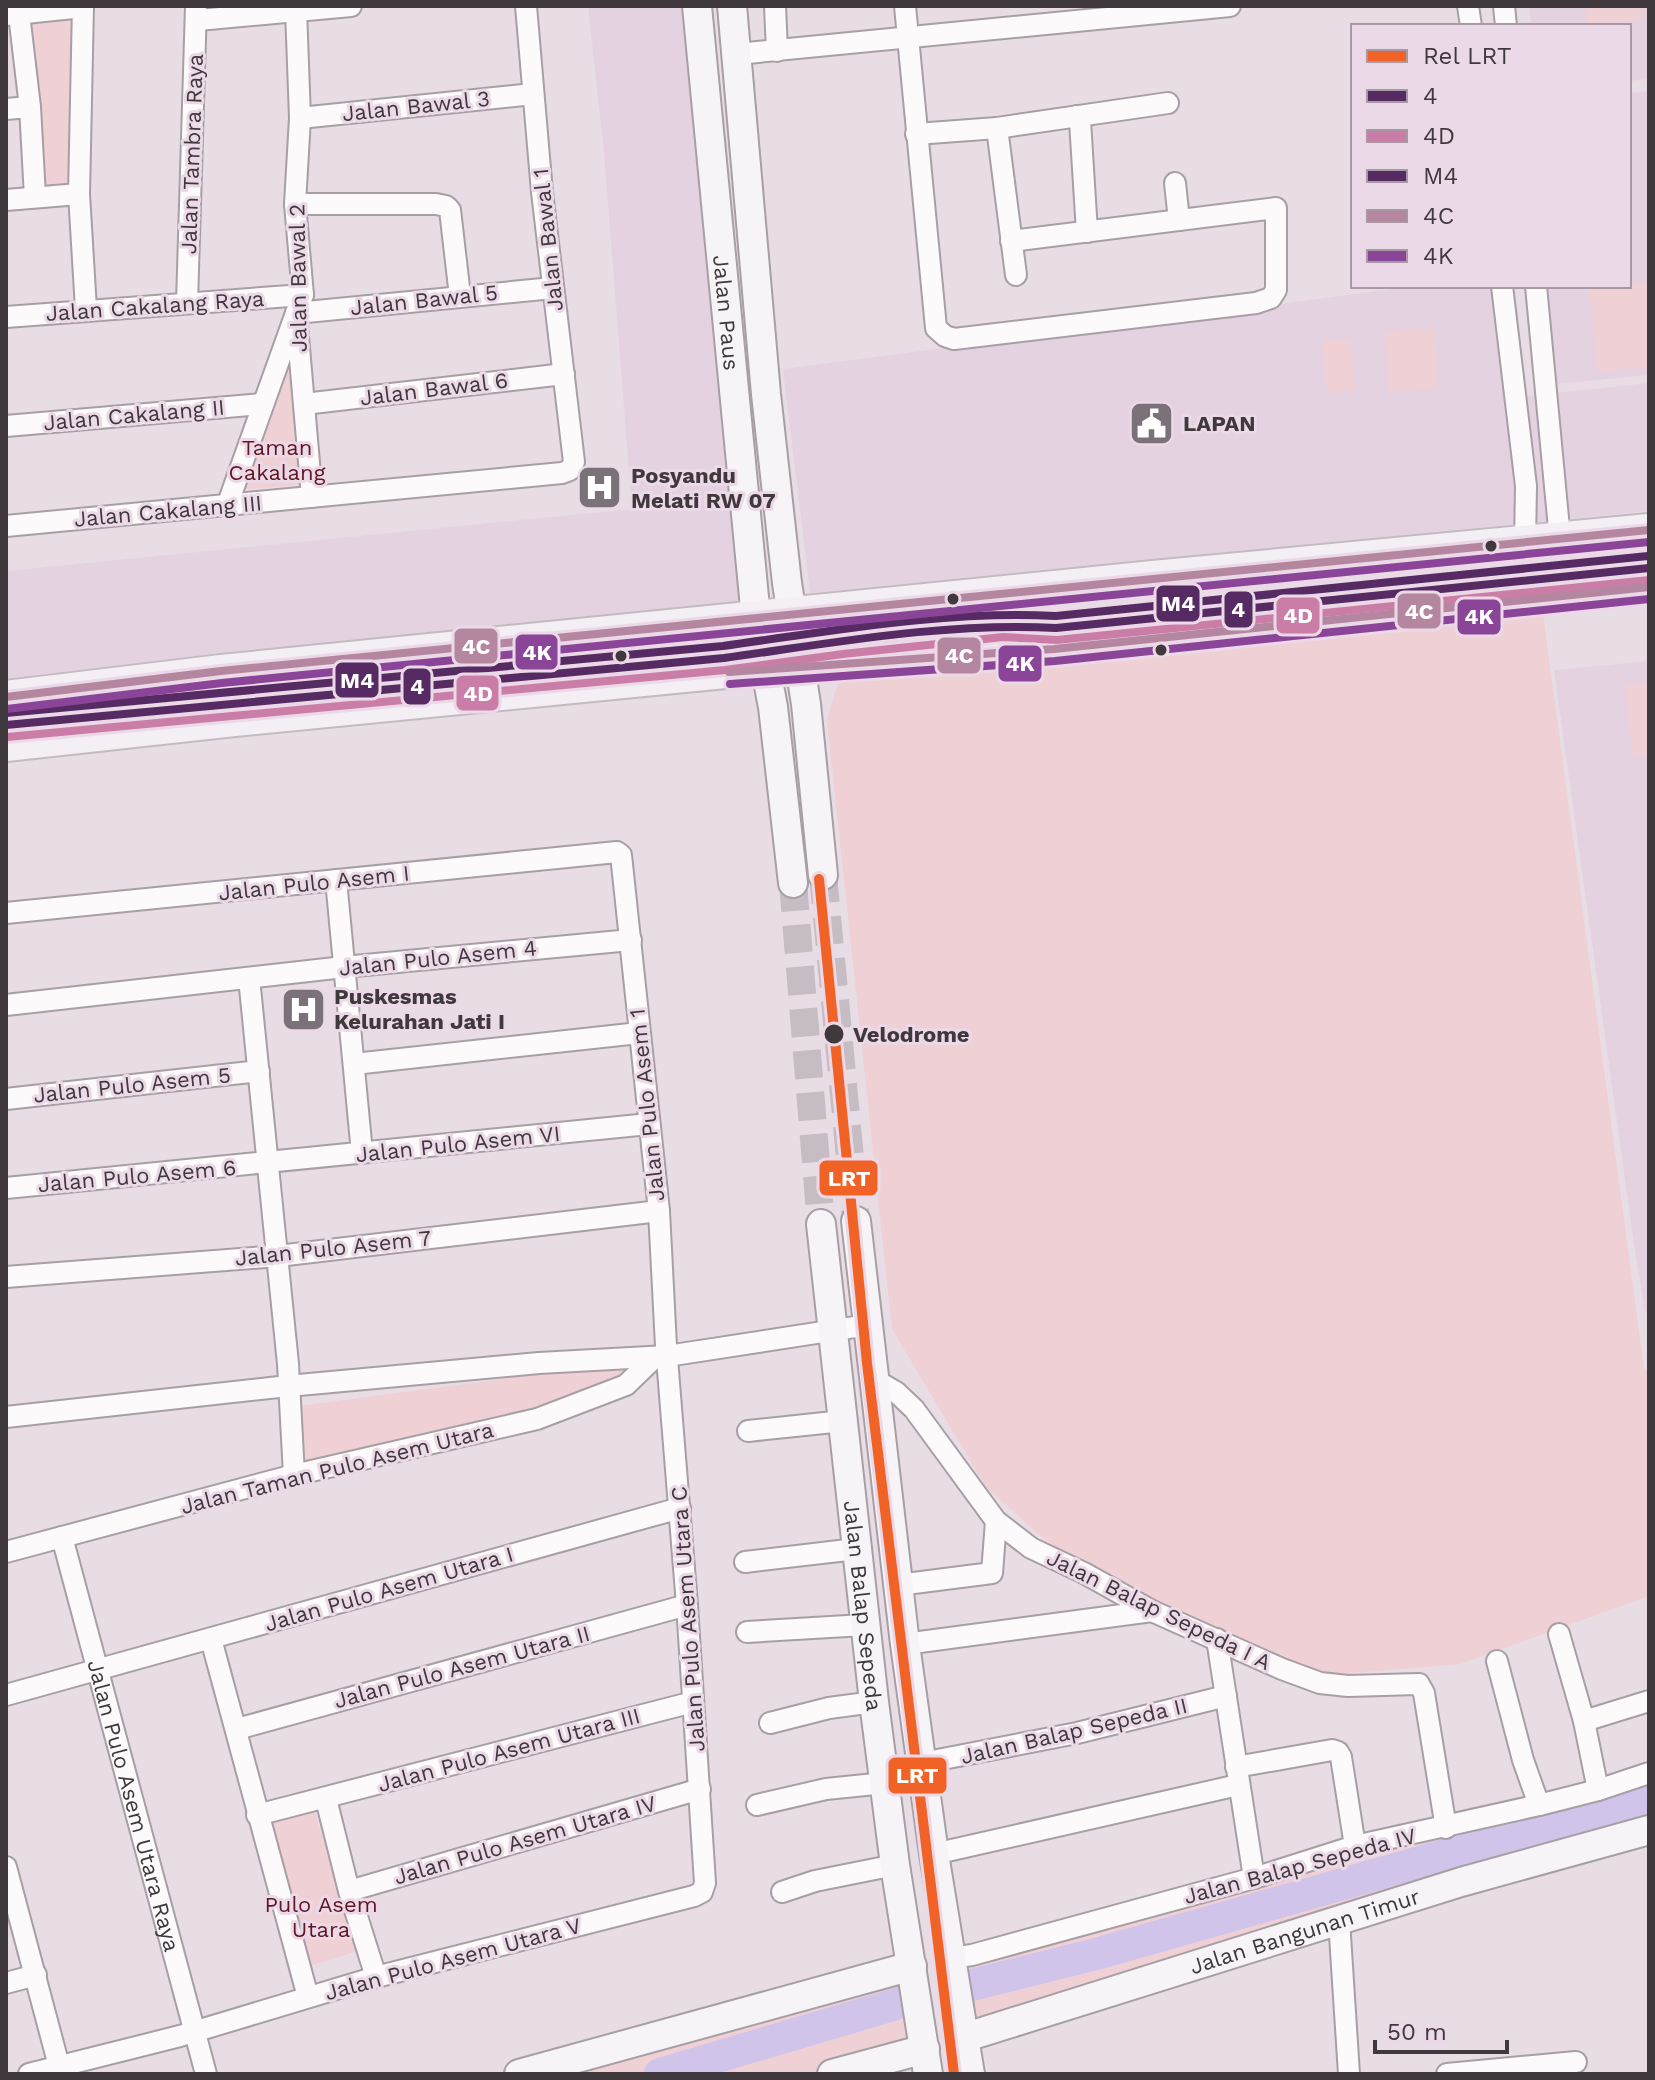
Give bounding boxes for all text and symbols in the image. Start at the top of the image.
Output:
legend [1351,24,1631,288]
text: Rel LRT [1423,42,1511,70]
street label: Jalan Tambra Raya [176,53,208,255]
text: 4 [1423,82,1438,110]
street label: Jalan Bawal 3 [341,86,491,126]
text: 4D [1423,122,1455,150]
text: M4 [1423,162,1458,190]
street label: Jalan Bawal 1 [528,167,568,313]
text: 4C [1423,202,1454,230]
street label: Jalan Bawal 2 [284,204,312,352]
text: 4K [1423,242,1454,270]
street label: Jalan Paus [709,254,745,371]
street label: Jalan Bawal 5 [349,280,499,320]
street label: Jalan Cakalang Raya [45,286,265,326]
street label: Jalan Bawal 6 [359,368,509,410]
street label: Jalan Cakalang II [42,395,226,435]
public building icon: LAPAN [1128,399,1176,447]
place label: LAPAN [1183,411,1256,436]
park label: Taman Cakalang [229,435,326,485]
place label: Posyandu Melati RW 07 [631,463,776,513]
hospital icon: Posyandu Melati RW 07 [576,464,624,512]
street label: Jalan Cakalang III [73,490,263,532]
unlabelled marker [1483,538,1499,554]
line badge: M4 [1155,584,1201,623]
line badge: 4 [1223,590,1254,629]
unlabelled marker [945,591,961,607]
text: M4 [1161,591,1195,616]
line badge: 4C [1396,592,1442,630]
line badge: 4D [1275,596,1321,635]
text: 4 [1231,597,1245,622]
line badge: 4K [1456,598,1502,636]
text: 4C [1404,599,1434,624]
text: 4D [1283,603,1313,628]
text: 4K [1464,604,1494,629]
line badge: 4C [453,627,499,665]
line badge: 4K [514,633,559,671]
text: 4C [461,634,491,659]
line badge: 4C [936,636,982,675]
text: 4K [522,640,552,665]
unlabelled marker [1153,642,1169,658]
text: 4C [944,643,974,668]
line badge: 4K [997,644,1043,683]
unlabelled marker [613,648,629,664]
text: 4K [1005,651,1035,676]
line badge: M4 [334,661,380,699]
line badge: 4 [402,667,432,706]
text: M4 [340,668,374,693]
text: 4 [410,674,424,699]
line badge: 4D [455,674,500,712]
text: 4D [463,681,493,706]
street label: Jalan Pulo Asem I [217,861,411,905]
street label: Jalan Pulo Asem 4 [338,935,538,981]
place label: Puskesmas Kelurahan Jati I [334,984,505,1034]
hospital icon: Puskesmas Kelurahan Jati I [279,985,327,1033]
street label: Jalan Pulo Asem 1 [624,1007,670,1203]
marker: Velodrome [822,1022,846,1046]
place label: Velodrome [853,1022,970,1047]
street label: Jalan Pulo Asem 5 [32,1062,232,1108]
street label: Jalan Pulo Asem VI [354,1121,562,1167]
street label: Jalan Pulo Asem 6 [37,1155,237,1197]
line badge: LRT [818,1159,879,1197]
text: LRT [828,1166,870,1191]
street label: Jalan Pulo Asem 7 [234,1225,432,1271]
street label: Jalan Taman Pulo Asem Utara [178,1417,496,1519]
street label: Jalan Pulo Asem Utara C [666,1485,710,1753]
street label: Jalan Balap Sepeda [839,1499,888,1712]
street label: Jalan Pulo Asem Utara I [262,1542,516,1636]
street label: Jalan Balap Sepeda I A [1043,1545,1275,1675]
street label: Jalan Pulo Asem Utara II [331,1621,593,1713]
street label: Jalan Pulo Asem Utara Raya [83,1657,185,1954]
street label: Jalan Balap Sepeda II [958,1693,1190,1769]
street label: Jalan Pulo Asem Utara III [375,1703,643,1797]
line badge: LRT [887,1756,948,1795]
text: LRT [896,1763,938,1788]
street label: Jalan Pulo Asem Utara IV [391,1791,659,1889]
street label: Jalan Balap Sepeda IV [1181,1823,1419,1909]
street label: Jalan Bangunan Timur [1187,1883,1423,1979]
park label: Pulo Asem Utara [264,1892,378,1942]
street label: Jalan Pulo Asem Utara V [322,1913,584,2005]
scale bar [1375,2004,1507,2054]
text: 50 m [1387,2018,1447,2046]

